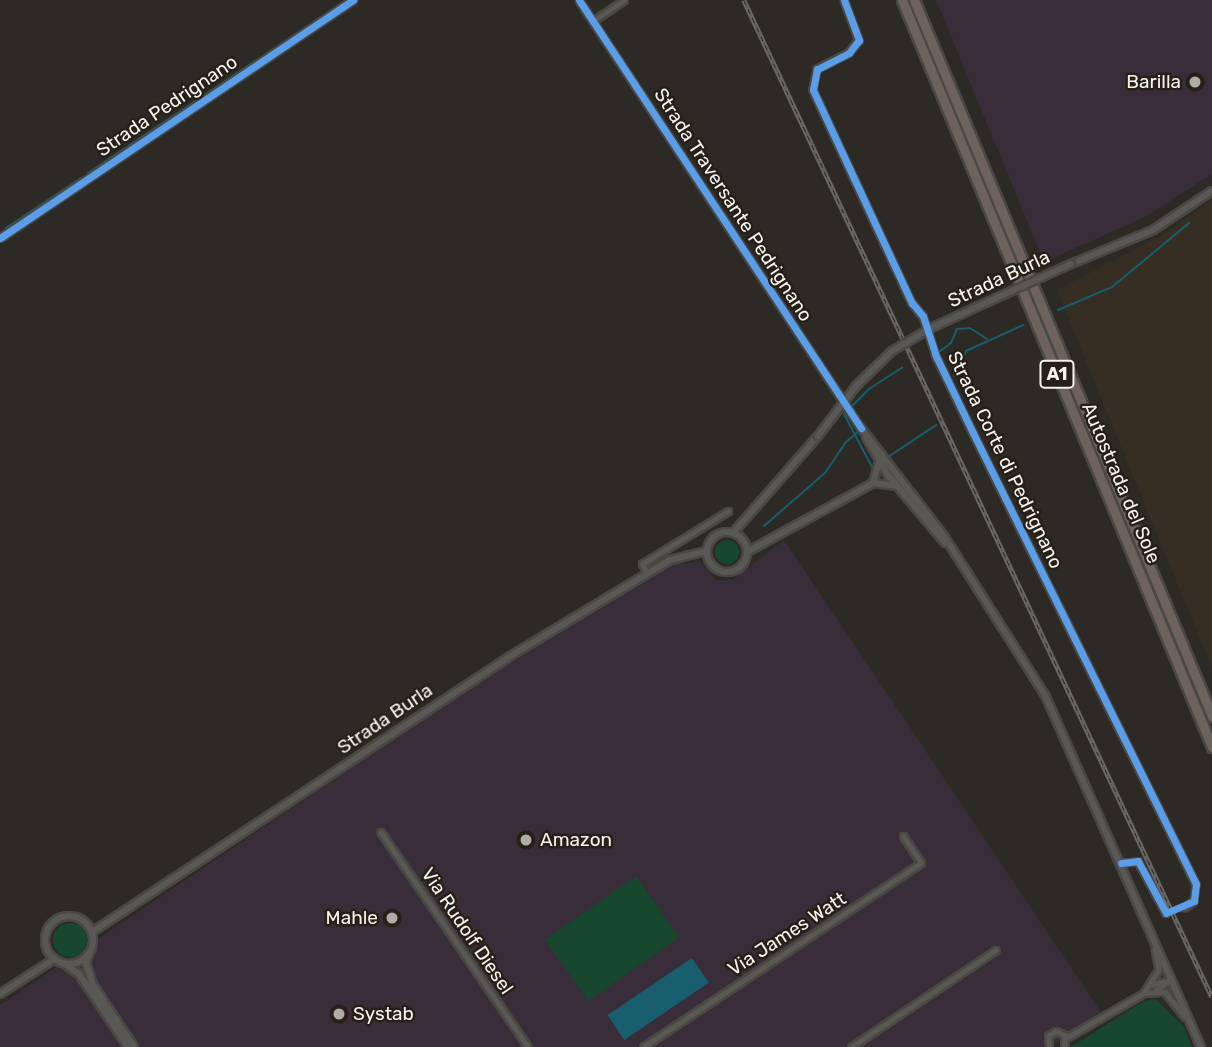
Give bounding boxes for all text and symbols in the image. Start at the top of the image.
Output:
street label: Strada Pedrignano [92,50,242,162]
place label: Barilla [1126,71,1181,93]
marker: Barilla [1187,74,1203,90]
street label: Strada Traversante Pedrignano [649,84,817,326]
street label: Strada Burla [944,245,1054,313]
street label: Strada Corte di Pedrignano [942,348,1068,572]
road number: A1 [1038,360,1076,388]
street label: Autostrada del Sole [1077,399,1165,567]
street label: Strada Burla [333,679,437,759]
place label: Amazon [540,829,612,851]
marker: Amazon [518,832,534,848]
street label: Via Rudolf Diesel [416,863,518,999]
street label: Via James Watt [724,887,850,981]
place label: Mahle [326,907,378,929]
marker: Mahle [384,910,400,926]
place label: Systab [353,1003,414,1025]
marker: Systab [331,1006,347,1022]

